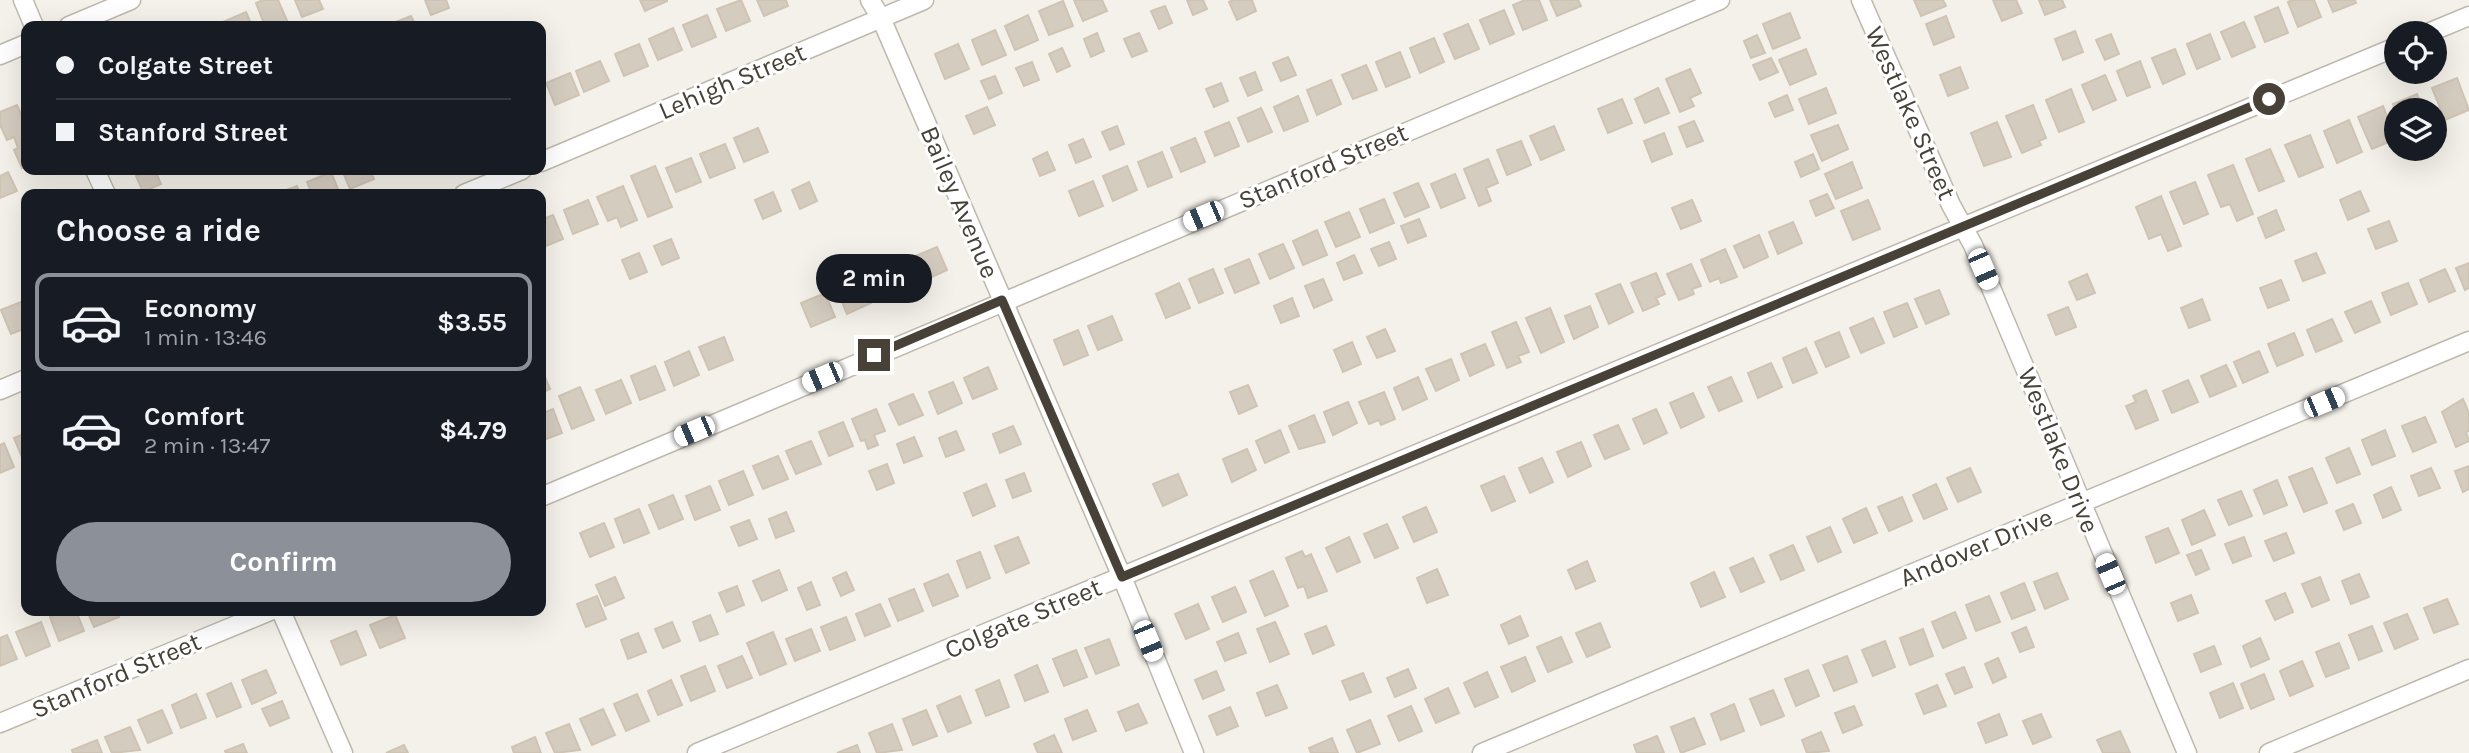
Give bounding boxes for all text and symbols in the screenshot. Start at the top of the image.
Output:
map controls [2384,21,2447,161]
button: locate [2384,21,2447,84]
street label: Westlake Street [1858,22,1963,205]
street label: Lehigh Street [654,36,811,126]
text: Colgate Street [98,50,273,81]
route start [2253,83,2285,115]
button: layers [2384,98,2447,161]
text: Stanford Street [98,117,288,148]
street label: Stanford Street [1234,117,1413,216]
street label: Bailey Avenue [913,121,1006,283]
car [1180,198,1227,234]
text: Choose a ride [56,212,261,249]
car [1966,246,2001,292]
callout: 2 min [816,254,932,302]
text: 2 min [842,265,906,292]
icon: car [60,291,123,354]
text: Economy [144,293,256,324]
text: $3.55 [437,307,507,338]
text: 1 min · 13:46 [144,324,267,351]
route end [858,339,890,371]
car [799,359,846,395]
street label: Westlake Drive [2011,363,2106,537]
car [2301,384,2348,420]
icon: car [60,399,123,462]
text: Comfort [144,401,245,432]
car [671,413,718,449]
text: $4.79 [439,415,507,446]
text: 2 min · 13:47 [144,432,270,459]
street label: Andover Drive [1895,501,2057,594]
button: Confirm [56,522,511,602]
car [2093,551,2128,597]
street label: Colgate Street [940,571,1106,665]
car [1131,618,1166,664]
street label: Stanford Street [27,626,206,725]

